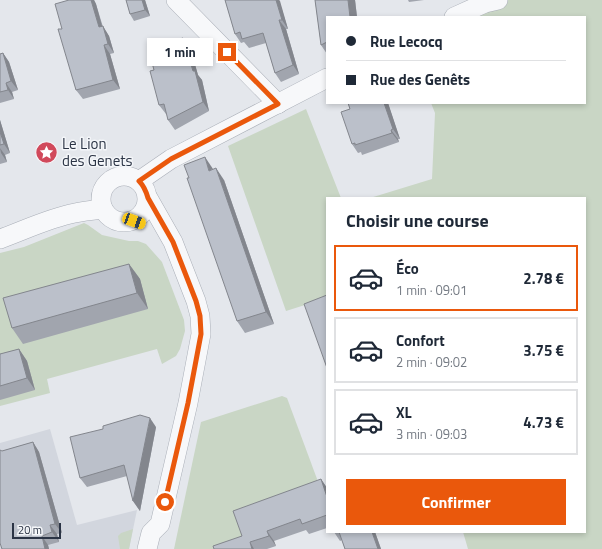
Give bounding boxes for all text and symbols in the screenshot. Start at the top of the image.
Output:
text: Rue Lecocq [370,30,443,53]
callout: 1 min [147,38,213,66]
text: 1 min [164,42,196,62]
route end [218,43,236,61]
text: Rue des Genêts [370,68,470,91]
place label: Le Lion des Genets [62,132,132,172]
place icon: Le Lion des Genets [34,140,60,166]
text: Choisir une course [346,207,489,234]
car [121,211,147,231]
text: Éco [396,257,419,280]
icon: car [348,260,384,296]
text: 2.78 € [523,267,564,290]
text: 1 min · 09:01 [396,280,467,300]
text: Confort [396,329,445,352]
icon: car [348,332,384,368]
text: 3.75 € [523,339,564,362]
text: 2 min · 09:02 [396,352,467,372]
text: XL [396,401,412,424]
icon: car [348,404,384,440]
text: 4.73 € [523,411,564,434]
text: 3 min · 09:03 [396,424,467,444]
button: Confirmer [346,479,566,525]
route start [156,493,174,511]
scale bar [12,521,61,540]
text: 20 m [18,522,42,538]

